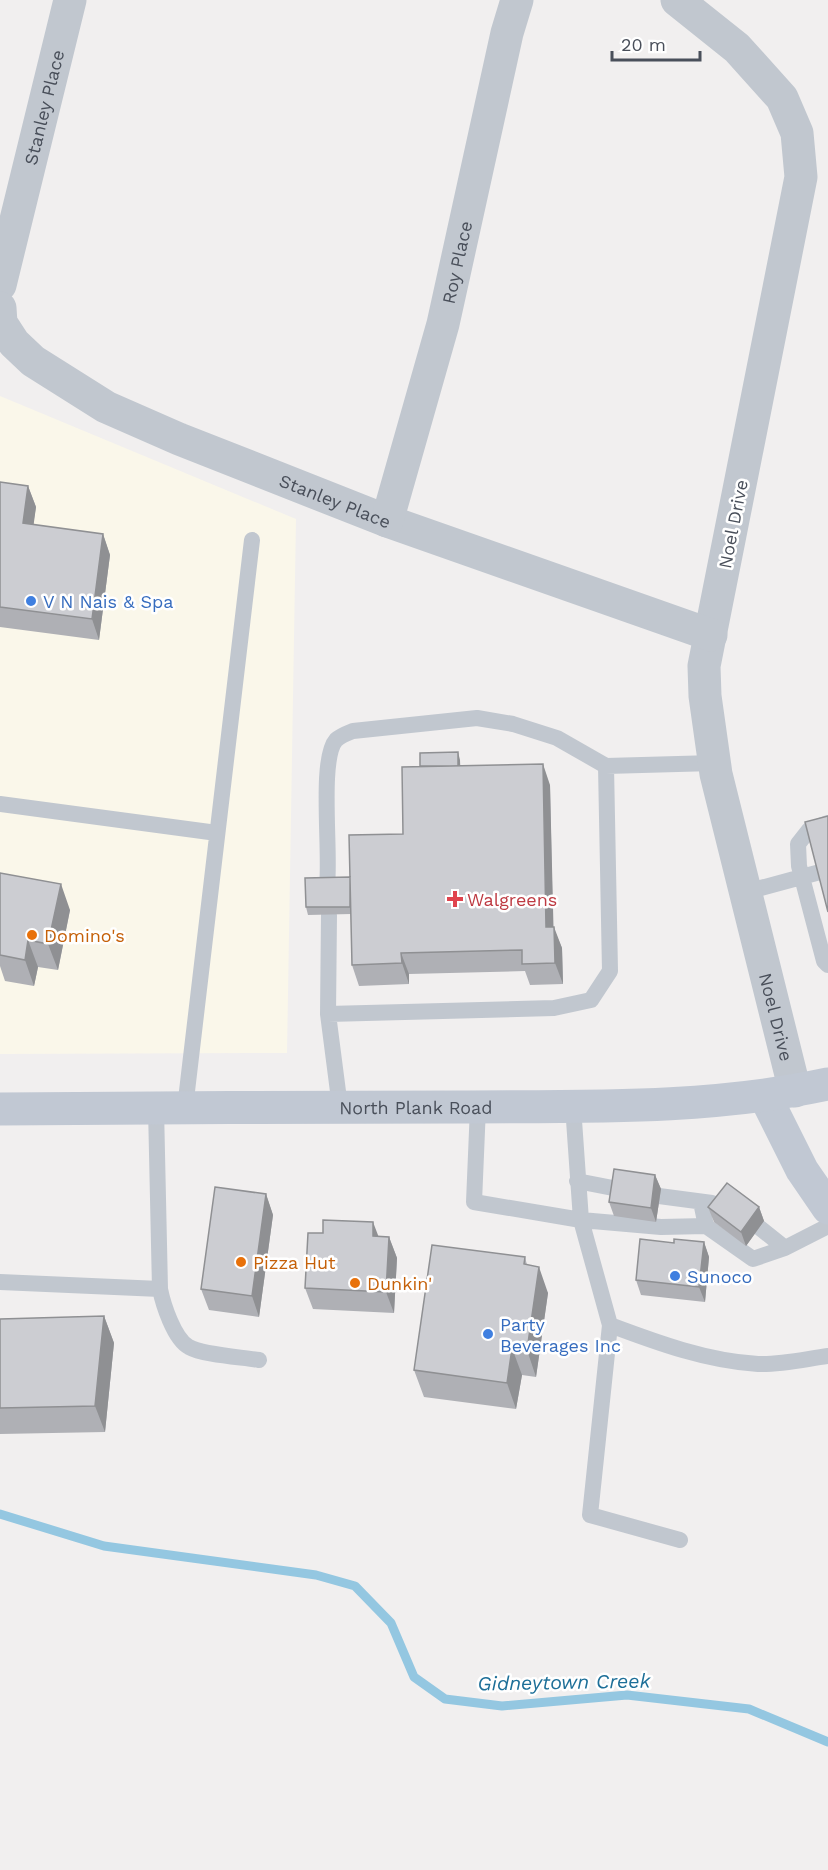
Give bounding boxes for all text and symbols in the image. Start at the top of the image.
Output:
scale bar [612,24,700,62]
text: 20 m [621,34,666,55]
street label: Stanley Place [19,47,68,167]
street label: Roy Place [437,219,476,306]
street label: Stanley Place [276,469,394,532]
street label: Noel Drive [714,478,752,570]
place label: V N Nais & Spa [43,591,174,612]
marker: V N Nais & Spa [24,594,38,608]
place label: Walgreens [467,889,557,910]
marker: Walgreens [448,892,462,906]
place label: Domino's [44,925,125,946]
marker: Domino's [25,928,39,942]
street label: Noel Drive [755,971,798,1063]
street label: North Plank Road [339,1096,493,1118]
place label: Pizza Hut [253,1252,336,1273]
marker: Pizza Hut [234,1255,248,1269]
place label: Sunoco [687,1266,752,1287]
marker: Sunoco [668,1269,682,1283]
place label: Dunkin' [367,1273,432,1294]
marker: Dunkin' [348,1276,362,1290]
place label: Party Beverages Inc [500,1314,621,1356]
marker: Party Beverages Inc [481,1327,495,1341]
water label: Gidneytown Creek [477,1668,652,1696]

